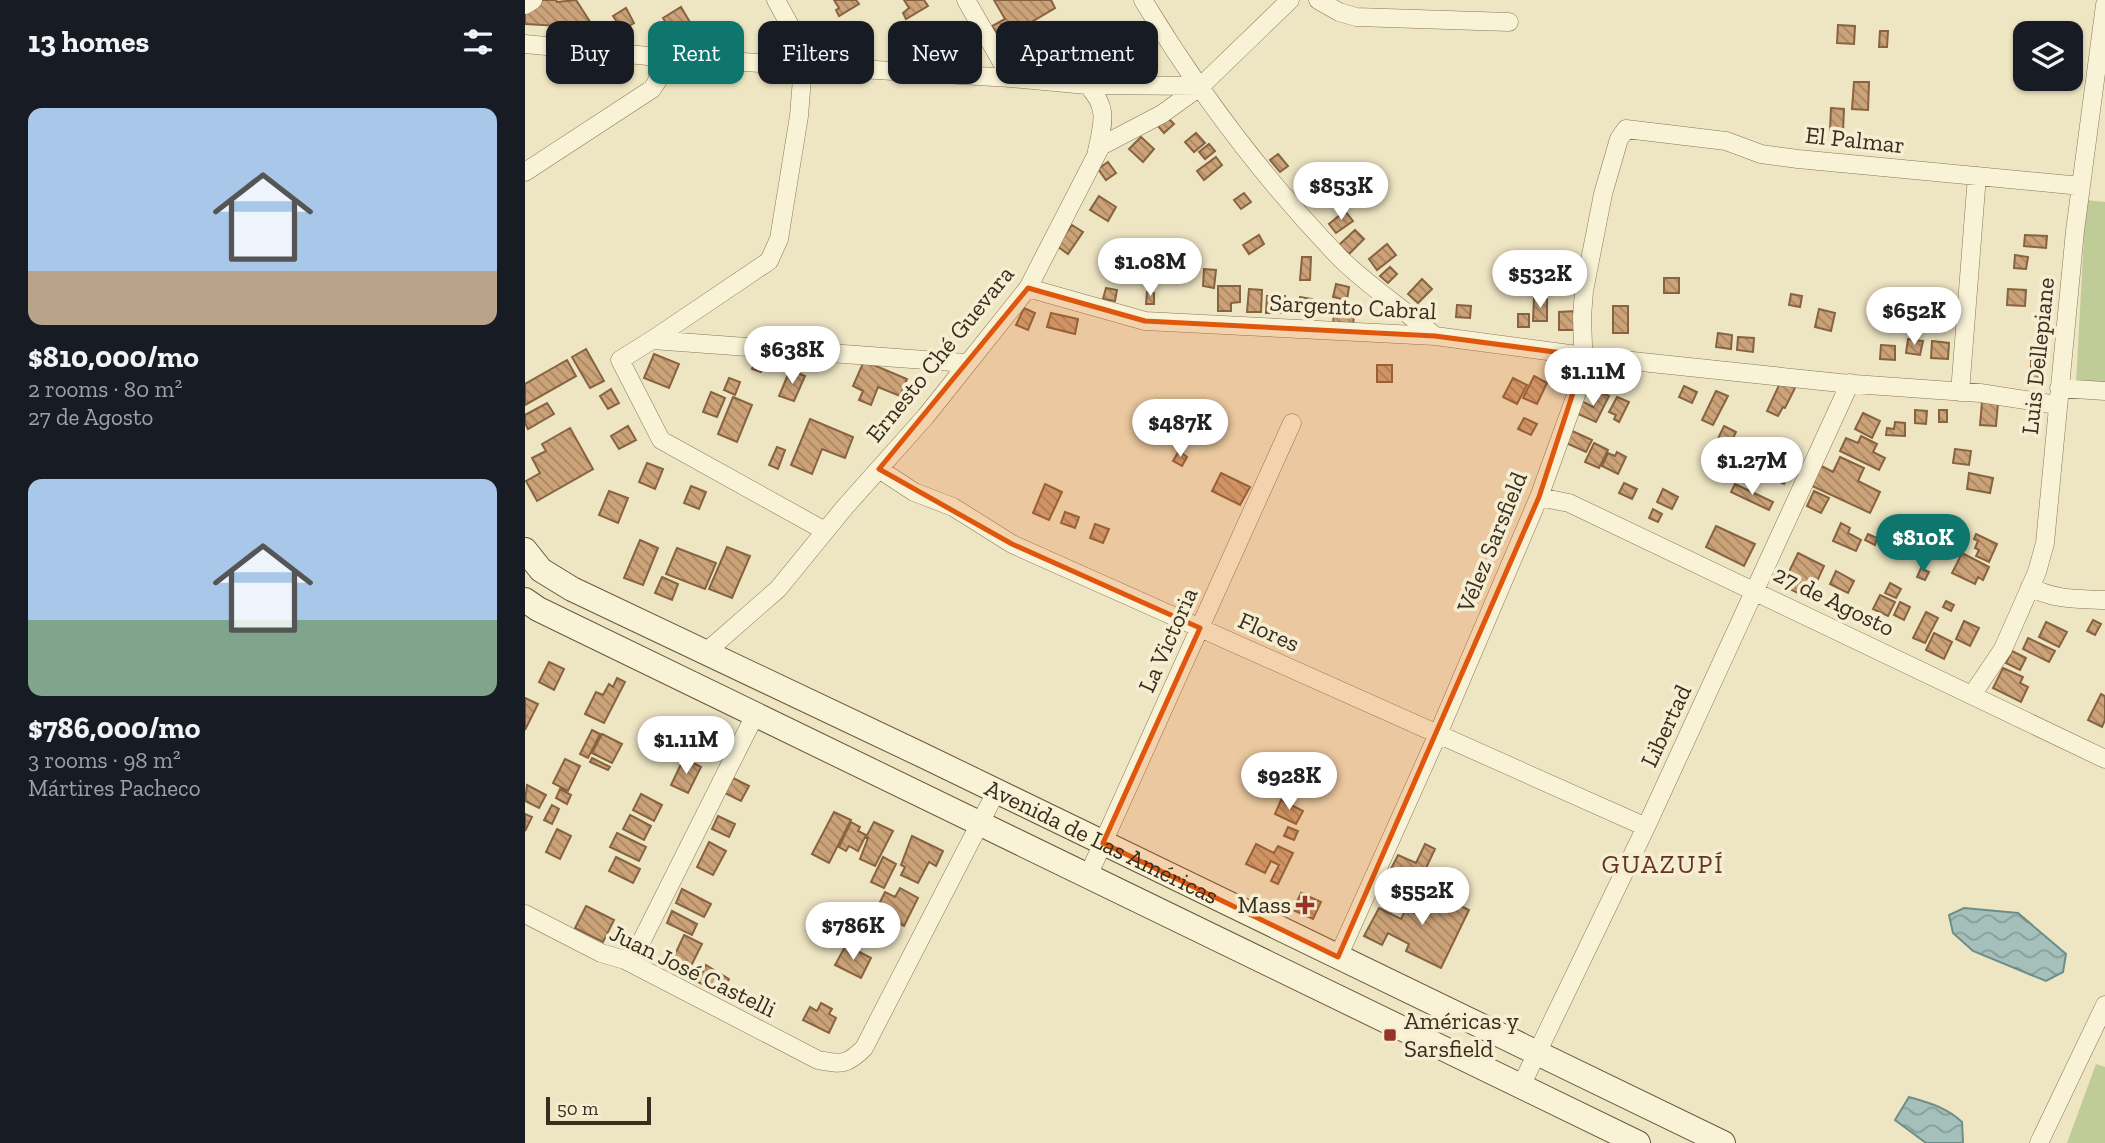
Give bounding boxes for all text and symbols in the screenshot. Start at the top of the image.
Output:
chip: Buy [546,21,634,84]
chip: Rent [648,21,744,84]
chip: Filters [758,21,874,84]
chip: New [888,21,982,84]
chip: Apartment [996,21,1158,84]
map controls [2013,21,2083,91]
button: layers [2013,21,2083,91]
icon: filters [459,23,497,61]
text: 13 homes [28,24,149,60]
street label: El Palmar [1804,120,1906,159]
icon: home [200,154,326,280]
pin: $853K [1292,162,1390,222]
text: $853K [1309,171,1373,199]
pin: $1.08M [1093,238,1207,298]
text: $1.08M [1114,247,1186,275]
pin: $532K [1491,250,1589,310]
street label: Ernesto Ché Guevara [860,259,1020,448]
text: $532K [1508,259,1572,287]
street label: Luis Dellepiane [2015,276,2060,436]
street label: Sargento Cabral [1269,288,1437,325]
pin: $652K [1865,288,1963,347]
text: $652K [1882,296,1946,324]
pin: $638K [743,326,841,386]
text: $638K [760,335,824,363]
text: $810,000/mo [28,339,199,375]
pin: $1.11M [1536,348,1650,408]
text: $1.11M [1560,357,1626,385]
text: 2 rooms · 80 m² [28,375,182,403]
pin: $487K [1131,400,1229,459]
text: 27 de Agosto [28,403,153,431]
text: $487K [1148,408,1212,436]
pin: $1.27M [1695,438,1809,497]
text: $1.27M [1717,446,1787,474]
street label: Vélez Sarsfield [1450,467,1533,617]
pin: $810K [1874,514,1972,574]
text: $810K [1892,523,1954,551]
icon: home [200,525,326,651]
street label: 27 de Agosto [1769,559,1899,642]
street label: La Victoria [1132,582,1204,697]
street label: Flores [1234,605,1304,658]
street label: Libertad [1634,680,1697,772]
text: $786,000/mo [28,710,200,746]
pin: $1.11M [629,716,743,776]
text: $1.11M [653,725,719,753]
text: 3 rooms · 98 m² [28,746,181,774]
pin: $928K [1240,752,1338,812]
text: $928K [1257,761,1321,789]
street label: Avenida de Las Américas [981,773,1223,910]
text: Mártires Pacheco [28,774,200,802]
district label: GUAZUPÍ [1601,848,1725,880]
pin: $552K [1373,867,1471,927]
text: $552K [1390,876,1454,904]
place label: Mass [1237,890,1291,919]
marker: Mass [1297,897,1313,913]
pin: $786K [804,902,902,962]
text: $786K [822,911,884,939]
street label: Juan José Castelli [605,918,781,1023]
place label: Américas y Sarsfield [1404,1006,1519,1063]
marker: Américas y Sarsfield [1382,1027,1398,1043]
scale bar [546,1094,651,1126]
text: 50 m [557,1097,598,1120]

